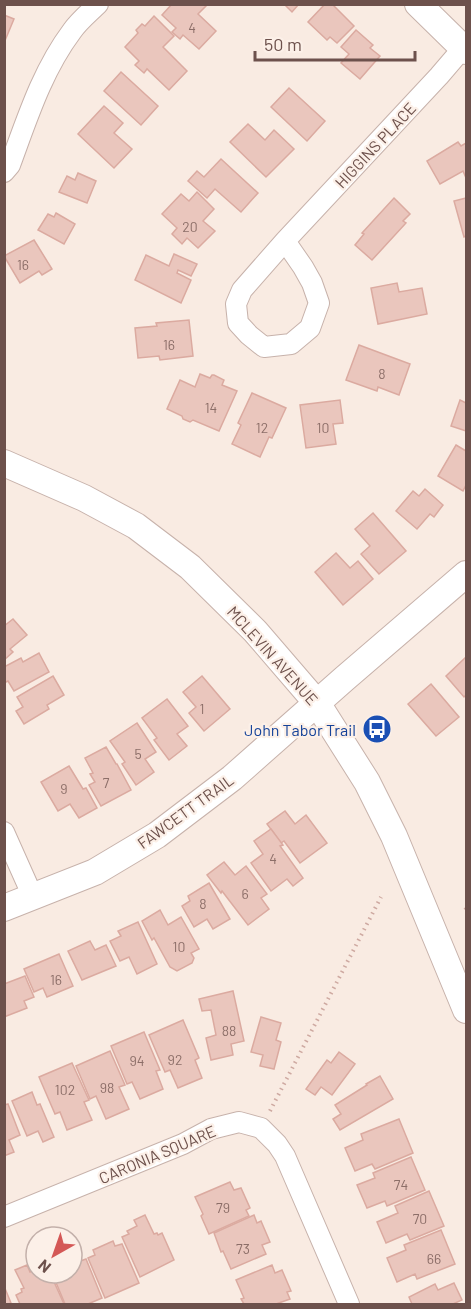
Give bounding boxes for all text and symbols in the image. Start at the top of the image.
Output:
house number: 4 [188,19,196,36]
scale bar [255,24,416,62]
text: 50 m [264,33,302,55]
street label: HIGGINS PLACE [331,98,419,192]
house number: 20 [182,218,198,235]
house number: 16 [17,256,29,273]
house number: 16 [163,336,175,353]
house number: 8 [378,365,386,382]
house number: 14 [205,399,217,416]
house number: 12 [256,419,268,436]
house number: 10 [317,419,329,436]
street label: MCLEVIN AVENUE [224,602,322,708]
house number: 1 [200,700,204,717]
bus stop icon: John Tabor Trail [361,713,393,745]
place label: John Tabor Trail [244,720,356,739]
house number: 5 [134,745,142,762]
street label: FAWCETT TRAIL [133,770,237,852]
house number: 7 [103,774,110,791]
house number: 9 [60,780,68,797]
house number: 4 [269,850,277,867]
house number: 6 [241,885,249,902]
house number: 8 [199,895,207,912]
house number: 10 [173,938,185,955]
house number: 16 [50,971,62,988]
house number: 88 [222,1022,236,1039]
house number: 92 [168,1051,182,1068]
house number: 94 [129,1052,145,1069]
house number: 98 [100,1079,114,1096]
house number: 102 [55,1081,75,1098]
street label: CARONIA SQUARE [96,1121,218,1187]
house number: 74 [394,1176,408,1193]
house number: 79 [216,1199,230,1216]
house number: 70 [413,1210,427,1227]
north arrow [24,1225,84,1285]
house number: 73 [236,1240,250,1257]
house number: 66 [427,1250,441,1267]
text: N [34,1256,54,1278]

